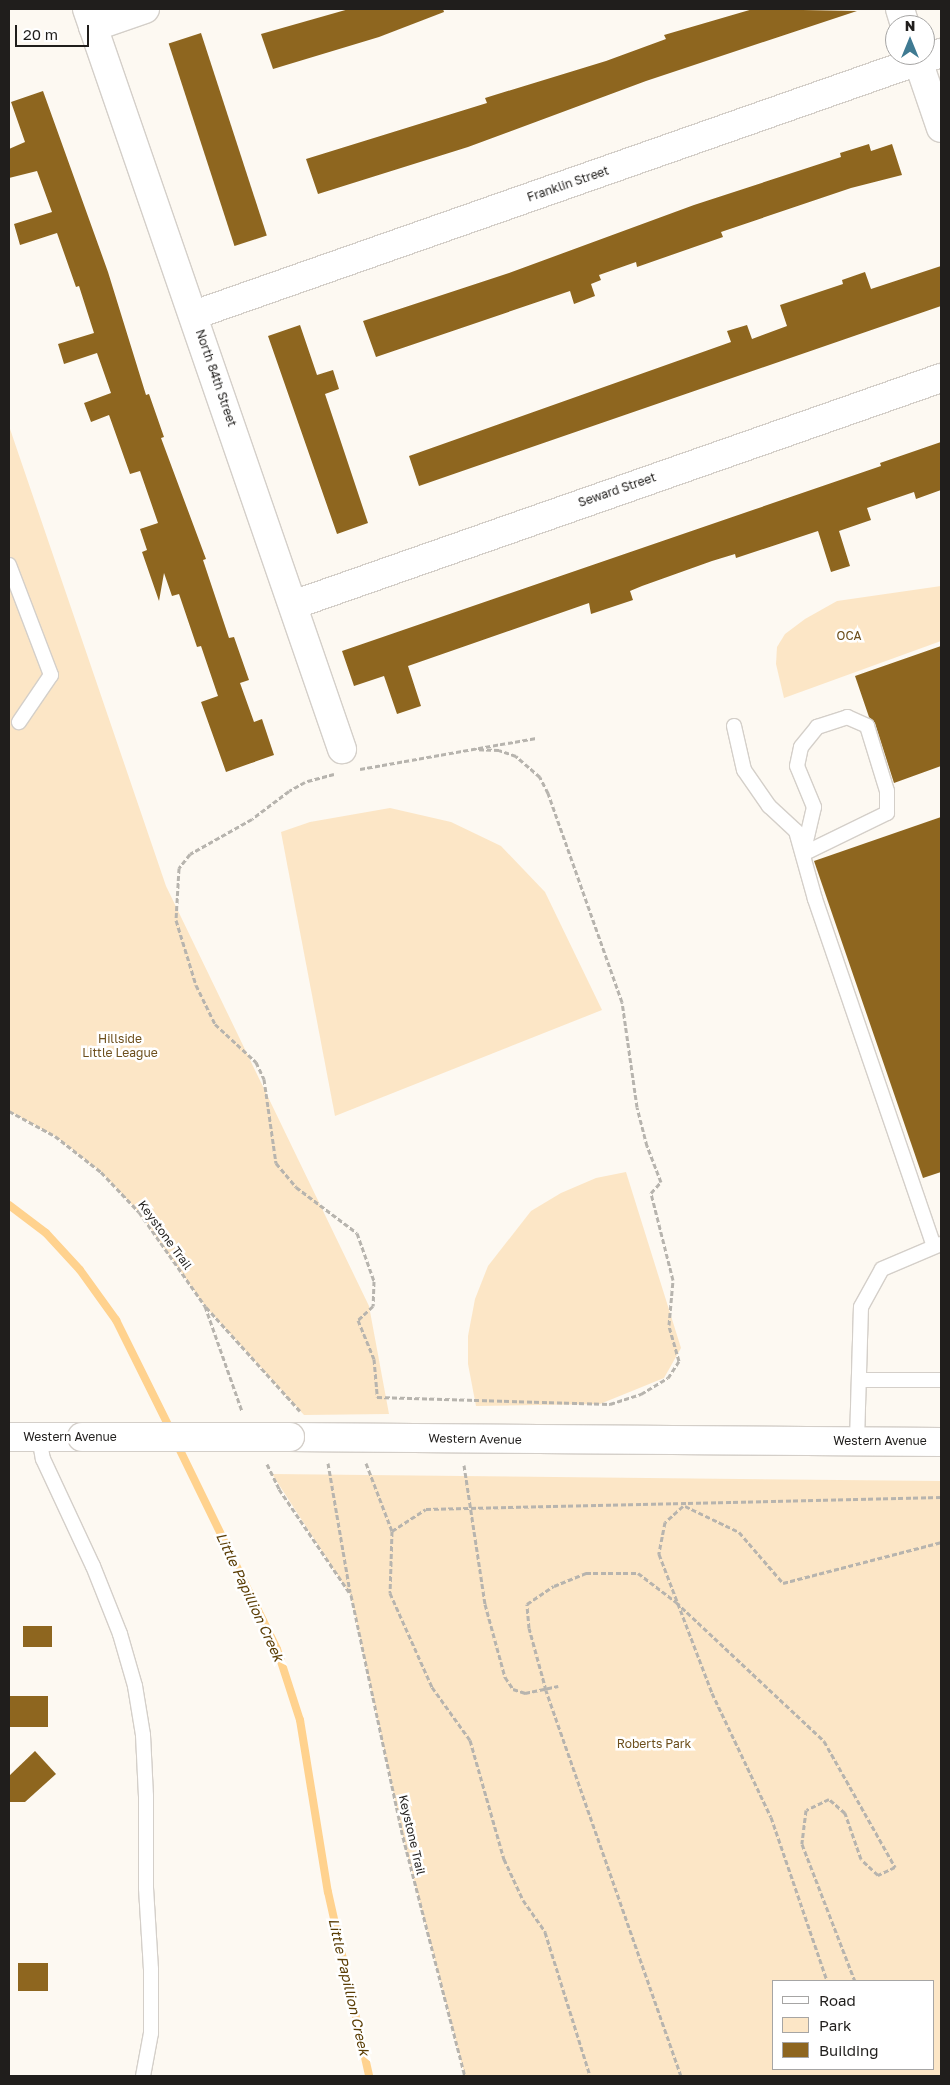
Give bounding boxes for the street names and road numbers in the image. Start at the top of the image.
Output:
street label: Franklin Street [525,163,611,205]
street label: North 84th Street [193,328,239,428]
street label: Seward Street [576,470,658,510]
street label: Keystone Trail [135,1198,195,1272]
street label: Western Avenue [23,1430,117,1444]
street label: Western Avenue [428,1431,522,1447]
street label: Western Avenue [833,1434,927,1448]
street label: Keystone Trail [396,1793,428,1877]

